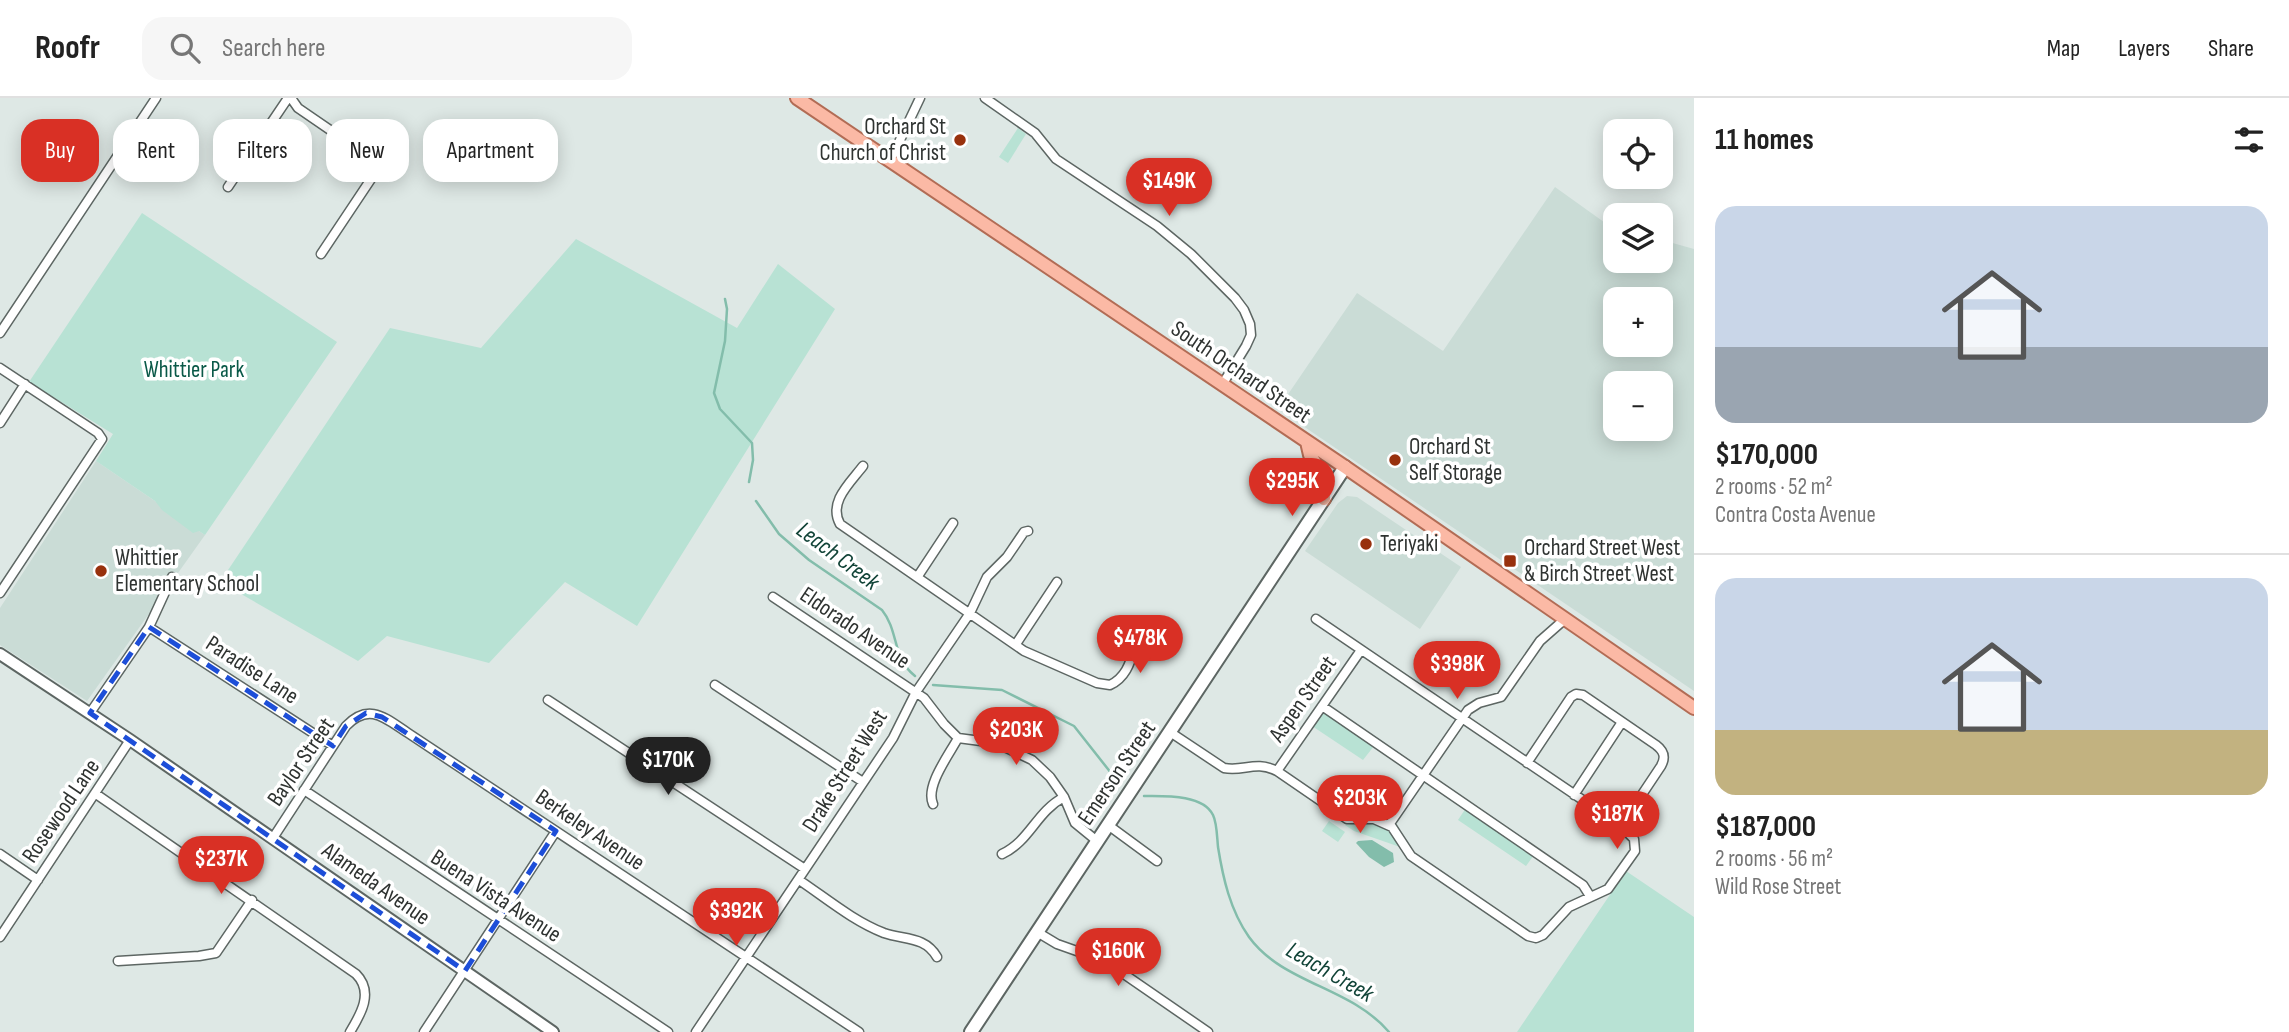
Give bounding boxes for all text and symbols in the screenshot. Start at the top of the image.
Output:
search box [142,17,632,80]
text: Roofr [35,28,100,68]
icon: search [166,29,204,67]
text: Search here [222,33,325,64]
text: Map [2047,34,2080,63]
text: Layers [2118,34,2170,63]
text: Share [2208,34,2254,63]
place label: Orchard St Church of Christ [820,113,946,167]
chip: Buy [21,119,99,182]
chip: Rent [113,119,199,182]
chip: Filters [213,119,312,182]
chip: New [326,119,409,182]
chip: Apartment [423,119,558,182]
map controls [1603,119,1673,441]
button: locate [1603,119,1673,189]
icon: filters [2230,121,2268,159]
text: 11 homes [1715,122,1814,158]
marker: Orchard St Church of Christ [952,132,968,148]
pin: $149K [1120,158,1218,218]
text: $149K [1142,167,1196,195]
button: layers [1603,203,1673,273]
icon: home [1929,252,2055,378]
button: + [1603,287,1673,357]
street label: South Orchard Street [1166,315,1316,429]
park label: Whittier Park [144,356,244,384]
button: − [1603,371,1673,441]
place label: Orchard St Self Storage [1409,433,1502,487]
text: $170,000 [1715,437,1818,473]
marker: Orchard St Self Storage [1387,452,1403,468]
pin: $295K [1243,458,1341,518]
text: $295K [1265,467,1319,495]
text: 2 rooms · 52 m² [1715,473,1833,501]
text: Contra Costa Avenue [1715,501,1876,529]
water label: Leach Creek [791,515,886,597]
place label: Teriyaki [1380,530,1438,558]
place label: Orchard Street West & Birch Street West [1524,534,1680,588]
marker: Teriyaki [1358,536,1374,552]
place label: Whittier Elementary School [115,544,259,598]
marker: Orchard Street West & Birch Street West [1502,553,1518,569]
marker: Whittier Elementary School [93,563,109,579]
street label: Eldorado Avenue [795,581,915,675]
pin: $478K [1091,616,1189,675]
text: $478K [1113,624,1167,652]
icon: home [1929,624,2055,750]
street label: Paradise Lane [200,630,304,710]
pin: $398K [1408,642,1506,701]
street label: Aspen Street [1263,650,1343,748]
text: $398K [1429,650,1485,678]
street label: Drake Street West [796,705,894,837]
pin: $203K [967,708,1065,767]
street label: Baylor Street [261,713,341,811]
text: $203K [989,716,1043,744]
street label: Emerson Street [1072,716,1162,830]
pin: $170K [619,738,717,797]
text: $170K [642,746,694,774]
street label: Rosewood Lane [16,754,106,868]
pin: $203K [1311,776,1409,835]
street label: Berkeley Avenue [530,783,650,877]
text: $203K [1333,784,1387,812]
pin: $187K [1568,792,1666,851]
text: $187K [1590,800,1644,828]
text: $187,000 [1715,809,1816,845]
pin: $237K [172,836,270,896]
street label: Alameda Avenue [316,836,435,932]
street label: Buena Vista Avenue [425,843,567,949]
text: $237K [194,845,248,873]
text: 2 rooms · 56 m² [1715,845,1833,873]
text: Wild Rose Street [1715,873,1841,901]
pin: $392K [687,888,785,948]
text: $392K [709,897,763,925]
pin: $160K [1069,928,1167,988]
water label: Leach Creek [1281,935,1380,1009]
text: $160K [1091,937,1145,965]

